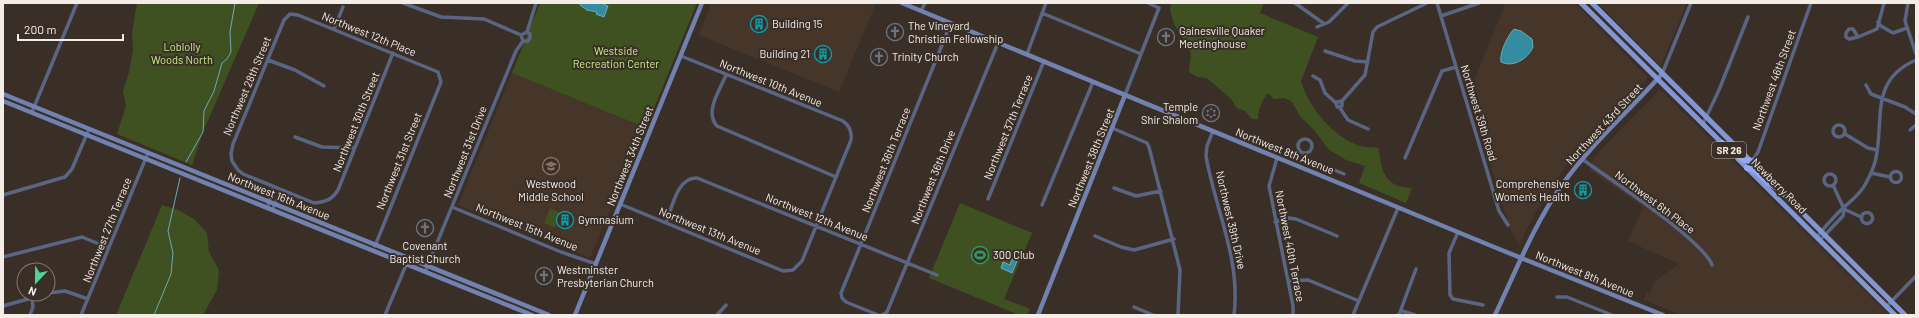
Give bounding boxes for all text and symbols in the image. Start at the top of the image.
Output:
street label: Northwest 12th Place [320,9,418,58]
building icon: Building 15 [749,14,769,34]
scale bar [18,16,123,42]
place label: Building 15 [772,17,823,30]
place label: The Vineyard Christian Fellowship [908,19,1003,45]
text: 200 m [24,22,56,36]
church icon: The Vineyard Christian Fellowship [885,22,905,42]
place label: Gainesville Quaker Meetinghouse [1179,24,1265,50]
church icon: Gainesville Quaker Meetinghouse [1156,27,1176,47]
street label: Northwest 46th Street [1749,28,1798,132]
street label: Northwest 28th Street [220,34,273,137]
park label: Loblolly Woods North [151,40,213,66]
park label: Westside Recreation Center [573,44,659,70]
building icon: Building 21 [813,44,833,64]
place label: Building 21 [760,47,810,60]
church icon: Trinity Church [869,47,889,67]
place label: Trinity Church [892,50,959,63]
street label: Northwest 10th Avenue [718,56,825,109]
street label: Northwest 39th Road [1459,63,1500,163]
street label: Northwest 30th Street [330,70,382,174]
street label: Northwest 37th Terrace [981,72,1035,181]
street label: Northwest 43rd Street [1563,80,1645,167]
place label: Temple Shir Shalom [1141,100,1198,126]
synagogue icon: Temple Shir Shalom [1201,103,1221,123]
street label: Northwest 31st Drive [440,104,489,200]
street label: Northwest 34th Street [604,104,655,208]
street label: Northwest 36th Terrace [858,105,913,214]
street label: Northwest 38th Street [1065,106,1116,209]
street label: Northwest 31st Street [373,110,424,211]
street label: Northwest 8th Avenue [1234,125,1337,176]
street label: Northwest 36th Drive [908,128,957,226]
road number: SR 26 [1712,142,1746,158]
street label: Newberry Road [1749,155,1810,216]
school or university icon: Westwood Middle School [541,156,561,176]
street label: Northwest 6th Place [1613,167,1698,236]
street label: Northwest 16th Avenue [226,169,332,222]
street label: Northwest 39th Drive [1214,169,1249,270]
street label: Northwest 27th Terrace [80,175,134,284]
place label: Westwood Middle School [518,177,584,203]
place label: Comprehensive Women's Health [1495,177,1570,203]
building icon: Comprehensive Women's Health [1573,180,1593,200]
street label: Northwest 40th Terrace [1273,189,1308,303]
street label: Northwest 12th Avenue [764,190,870,243]
street label: Northwest 15th Avenue [474,200,580,253]
street label: Northwest 13th Avenue [657,204,763,257]
building icon: Gymnasium [555,210,575,230]
place label: Gymnasium [578,213,634,226]
church icon: Covenant Baptist Church [415,218,435,238]
place label: Covenant Baptist Church [390,239,461,265]
sports icon: 300 Club [970,245,990,265]
place label: 300 Club [993,248,1034,261]
street label: Northwest 8th Avenue [1534,248,1637,299]
north arrow [16,262,56,302]
place label: Westminster Presbyterian Church [557,263,654,289]
church icon: Westminster Presbyterian Church [534,266,554,286]
text: N [26,284,38,299]

